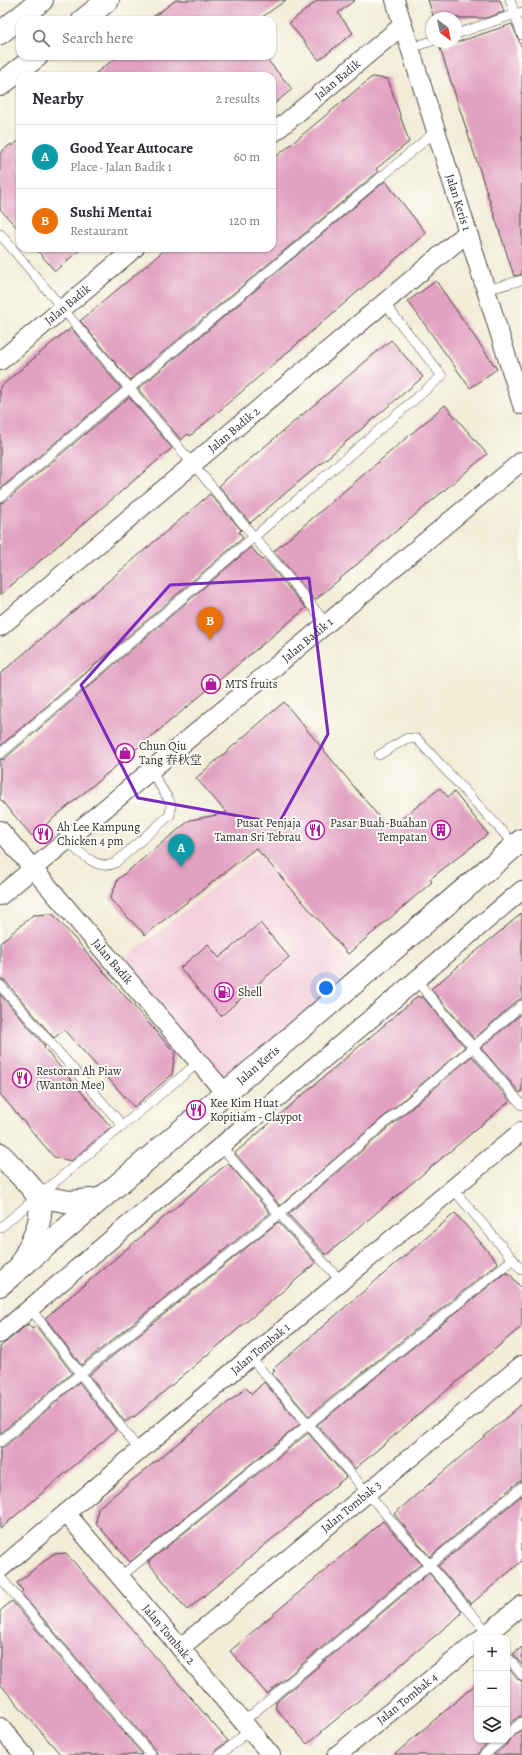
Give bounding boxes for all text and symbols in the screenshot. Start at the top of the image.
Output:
north arrow [426,12,462,48]
search box [16,16,276,60]
icon: search [30,27,52,49]
text: Search here [62,28,133,48]
street label: Jalan Badik [311,56,364,103]
text: Nearby [32,87,83,110]
text: 2 results [216,90,260,107]
text: Good Year Autocare [70,138,193,158]
text: A [41,148,49,165]
text: 60 m [234,148,260,165]
text: Place · Jalan Badik 1 [70,158,172,175]
street label: Jalan Keris 1 [442,172,475,233]
text: Sushi Mentai [70,202,152,222]
text: B [41,212,49,229]
text: 120 m [229,212,260,229]
text: Restaurant [70,222,128,239]
street label: Jalan Badik [41,281,94,328]
street label: Jalan Badik 2 [204,403,263,456]
pin: B [197,607,223,640]
street label: Jalan Badik 1 [278,614,336,666]
shop icon: MTS fruits [200,673,222,695]
place label: MTS fruits [225,676,278,692]
place label: Chun Qiu Tang 春秋堂 [139,738,202,768]
shop icon: Chun Qiu Tang 春秋堂 [114,742,136,764]
place label: Pusat Penjaja Taman Sri Tebrau [214,815,301,845]
place label: Pasar Buah-Buahan Tempatan [330,815,427,845]
place label: Ah Lee Kampung Chicken 4 pm [56,819,140,849]
restaurant icon: Pusat Penjaja Taman Sri Tebrau [304,819,326,841]
building icon: Pasar Buah-Buahan Tempatan [430,819,452,841]
restaurant icon: Ah Lee Kampung Chicken 4 pm [32,823,54,845]
pin: A [168,834,194,867]
street label: Jalan Badik [88,935,137,988]
your location [316,978,336,998]
fuel station icon: Shell [213,981,235,1003]
place label: Shell [238,984,262,1000]
street label: Jalan Keris [233,1042,283,1088]
place label: Restoran Ah Piaw (Wanton Mee) [36,1063,122,1093]
restaurant icon: Restoran Ah Piaw (Wanton Mee) [11,1067,33,1089]
place label: Kee Kim Huat Kopitiam - Claypot [210,1095,302,1125]
restaurant icon: Kee Kim Huat Kopitiam - Claypot [185,1099,207,1121]
street label: Jalan Tombak 1 [227,1319,293,1378]
street label: Jalan Tombak 3 [318,1477,384,1536]
street label: Jalan Tombak 2 [139,1601,199,1668]
map controls [474,1635,510,1743]
button: + [474,1635,510,1671]
street label: Jalan Tombak 4 [373,1669,441,1728]
button: − [474,1671,510,1707]
button: layers [474,1707,510,1743]

